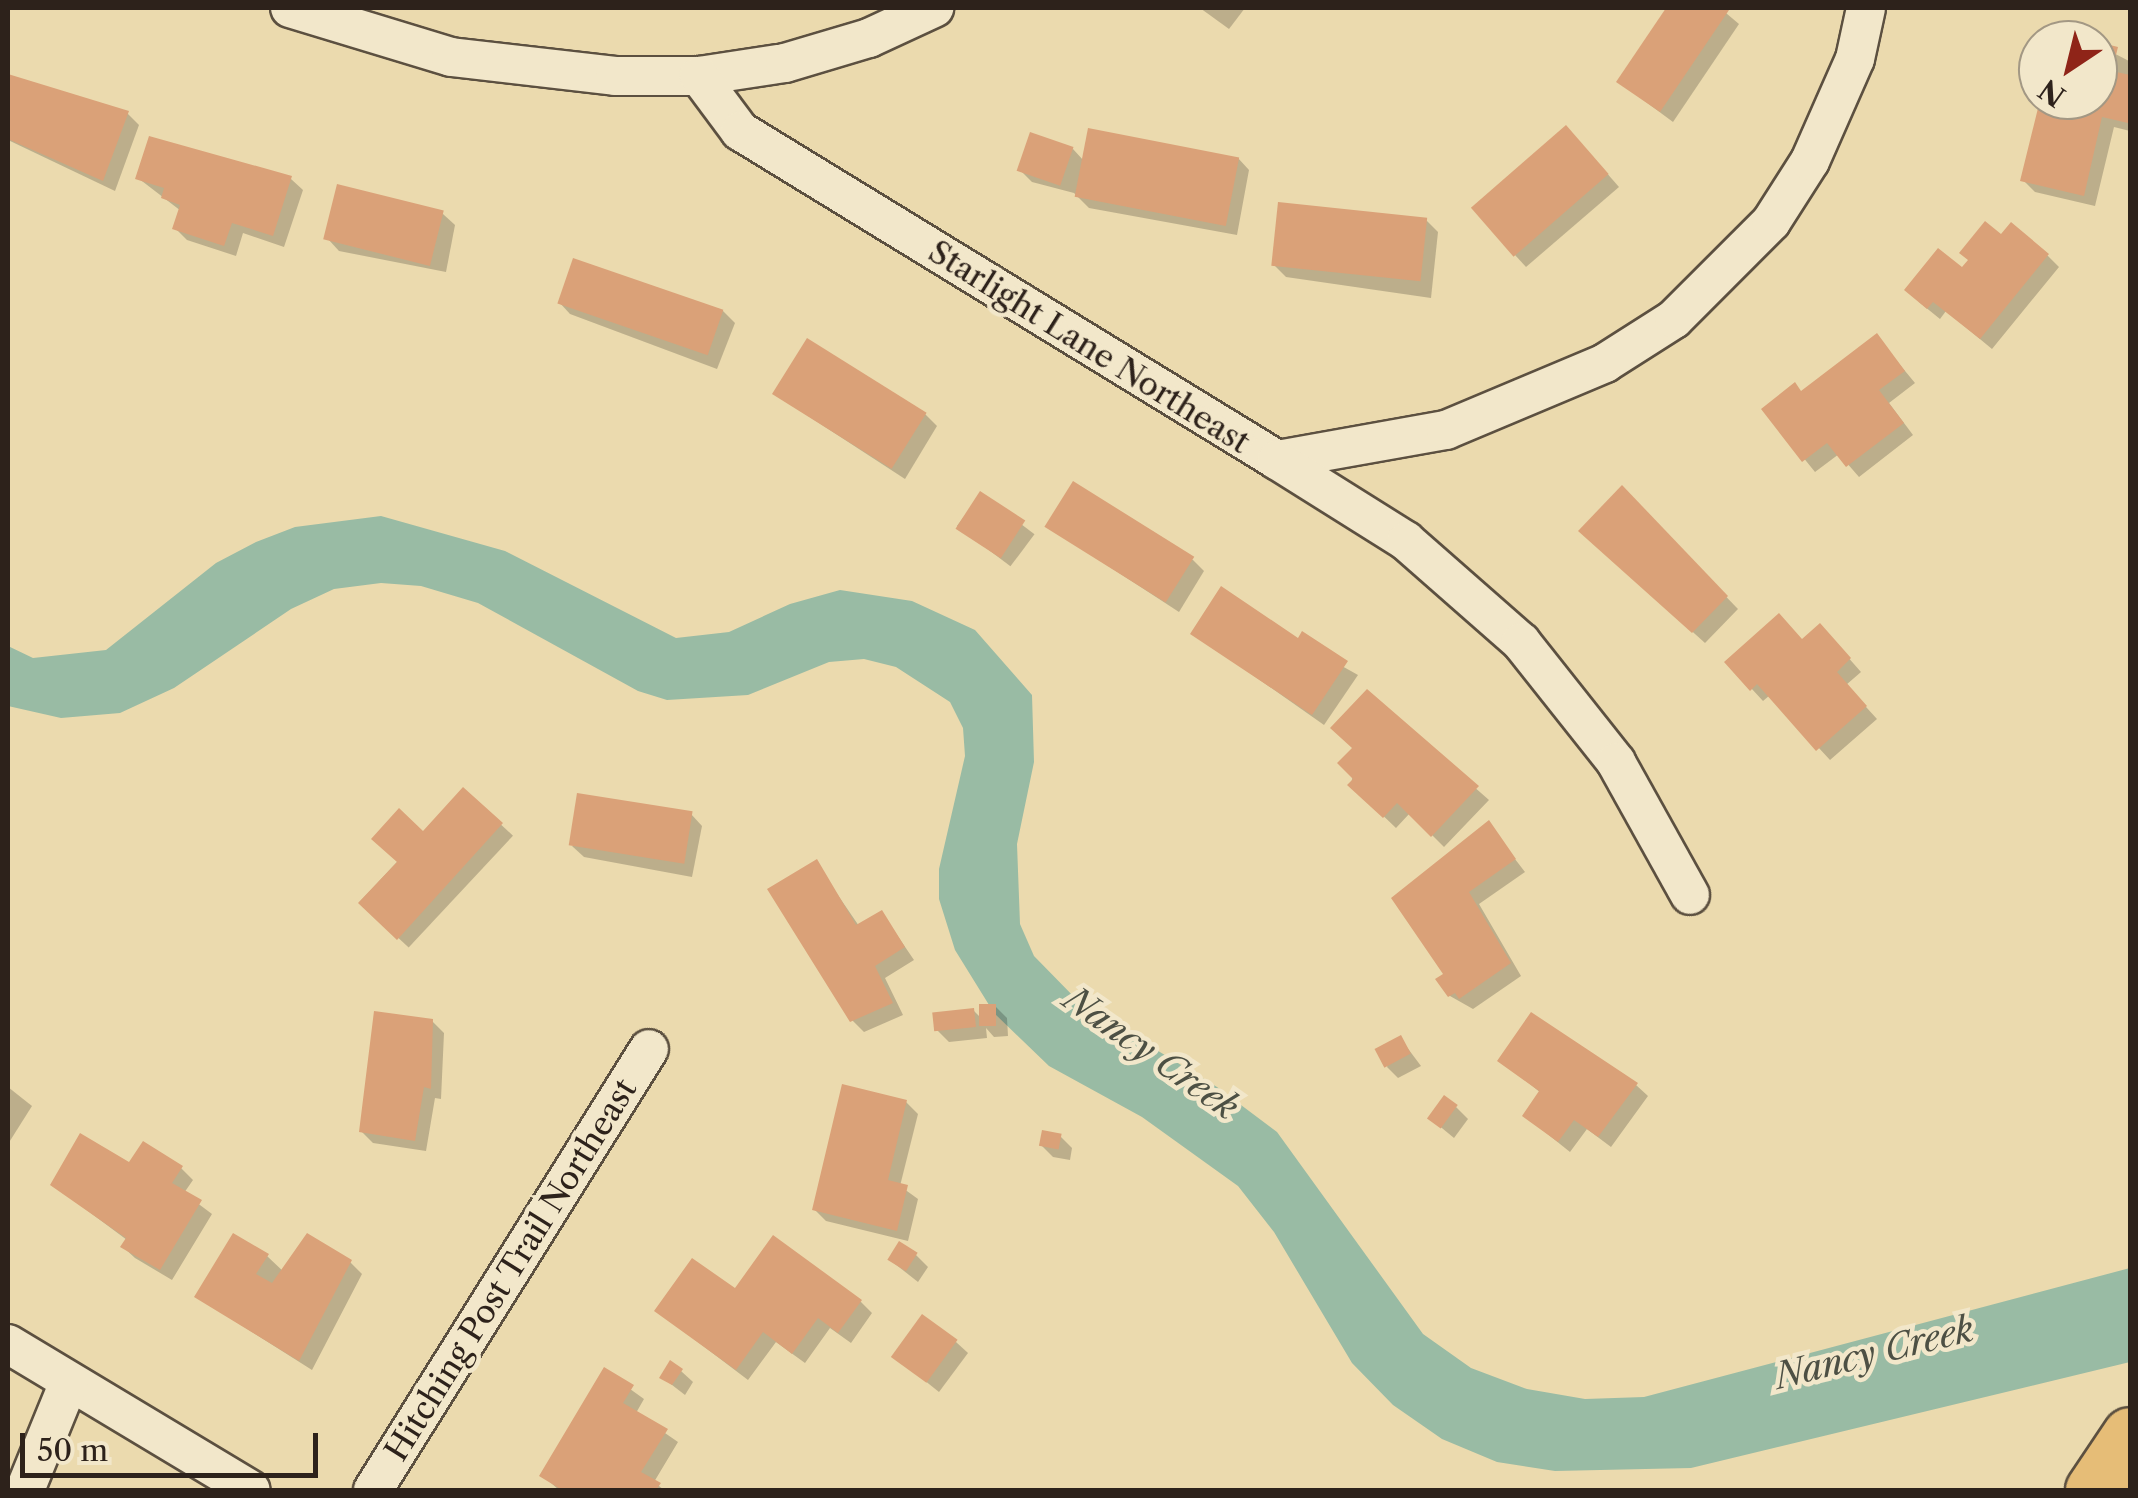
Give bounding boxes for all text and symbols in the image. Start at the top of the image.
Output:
north arrow [2018,20,2118,120]
text: N [2032,72,2072,114]
street label: Starlight Lane Northeast [921,232,1257,462]
water label: Nancy Creek [1056,977,1246,1129]
street label: Hitching Post Trail Northeast [377,1072,645,1468]
water label: Nancy Creek [1770,1308,1978,1398]
scale bar [25,1413,322,1475]
text: 50 m [37,1432,108,1469]

